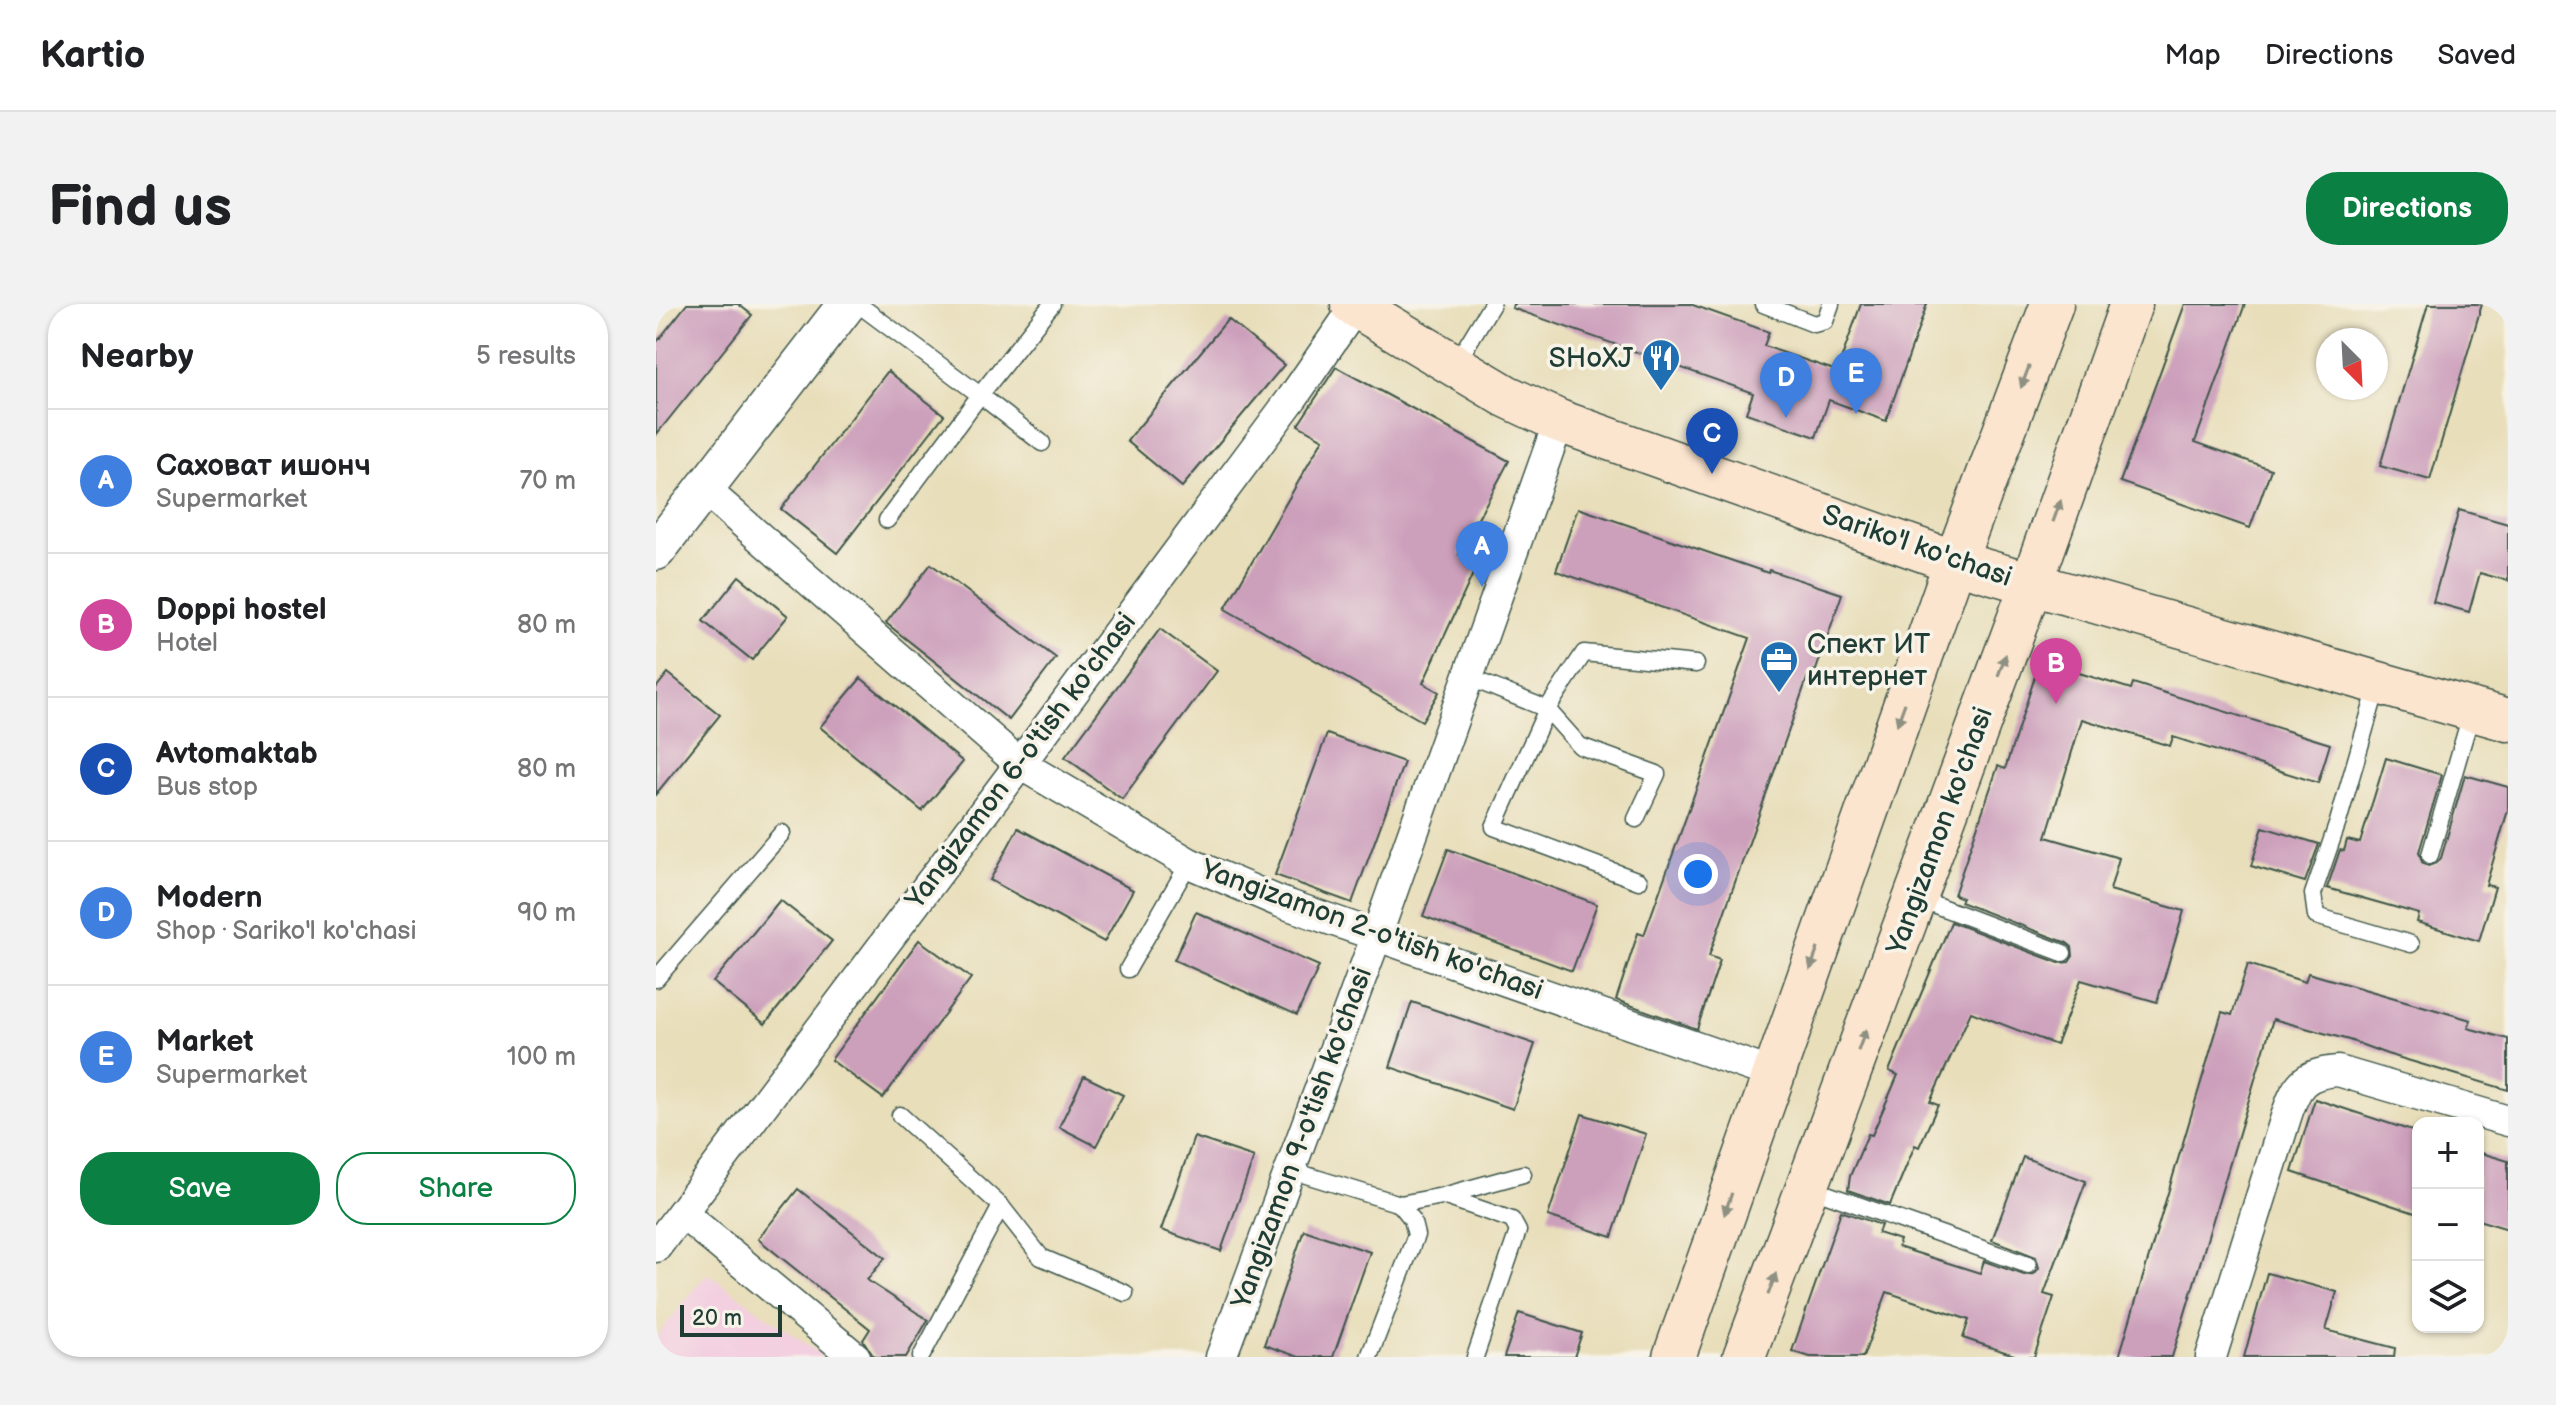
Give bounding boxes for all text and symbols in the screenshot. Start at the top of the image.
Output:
text: Kartio [40,33,146,78]
text: Map [2164,39,2221,72]
text: Directions [2265,39,2393,72]
text: Saved [2437,39,2516,72]
button: Directions [2306,172,2508,245]
text: Find us [48,175,232,242]
north arrow [2316,328,2388,400]
text: Nearby [80,336,194,377]
restaurant icon: SHoXJ [1640,337,1682,392]
text: 5 results [476,341,576,372]
place label: SHoXJ [1549,342,1634,375]
pin: E [1830,348,1882,414]
pin: D [1760,352,1812,418]
one-way arrow [2018,365,2031,389]
pin: C [1686,408,1738,474]
text: Саховат ишонч [156,448,371,484]
text: A [98,466,114,497]
text: 70 m [519,466,576,497]
text: Supermarket [156,484,307,515]
street label: Sariko'l ko'chasi [1818,498,2016,594]
one-way arrow [2051,499,2063,523]
pin: A [1456,521,1508,587]
text: Doppi hostel [156,592,326,628]
street label: Yangizamon 6-o'tish ko'chasi [898,607,1143,916]
text: B [97,610,115,641]
text: 80 m [517,610,576,641]
text: Hotel [156,628,218,659]
place label: Спект ИТ интернет [1807,628,1931,693]
pin: B [2030,638,2082,704]
office icon: Спект ИТ интернет [1758,639,1800,694]
one-way arrow [1996,653,2008,677]
one-way arrow [1894,702,1907,726]
street label: Yangizamon ko'chasi [1880,703,2000,960]
text: Avtomaktab [156,736,318,772]
text: C [97,754,115,785]
text: 80 m [517,754,576,785]
text: Bus stop [156,772,258,803]
street label: Yangizamon 2-o'tish ko'chasi [1196,852,1547,1007]
your location [1678,854,1718,894]
text: Modern [156,880,262,916]
text: D [97,898,115,929]
text: 90 m [517,898,576,929]
text: Shop · Sariko'l ko'chasi [156,916,417,947]
one-way arrow [1807,947,1820,971]
street label: Yangizamon 9-o'tish ko'chasi [1224,963,1379,1314]
text: Market [156,1024,253,1060]
one-way arrow [1856,1028,1869,1052]
text: E [98,1042,114,1073]
text: 100 m [507,1042,576,1073]
text: Supermarket [156,1060,307,1091]
map controls [2412,1117,2484,1333]
button: + [2412,1117,2484,1189]
button: Save [80,1152,320,1225]
button: Share [336,1152,576,1225]
button: − [2412,1189,2484,1261]
one-way arrow [1721,1193,1733,1217]
button: layers [2412,1261,2484,1333]
one-way arrow [1766,1272,1778,1296]
scale bar [680,1301,782,1337]
text: 20 m [692,1305,742,1332]

